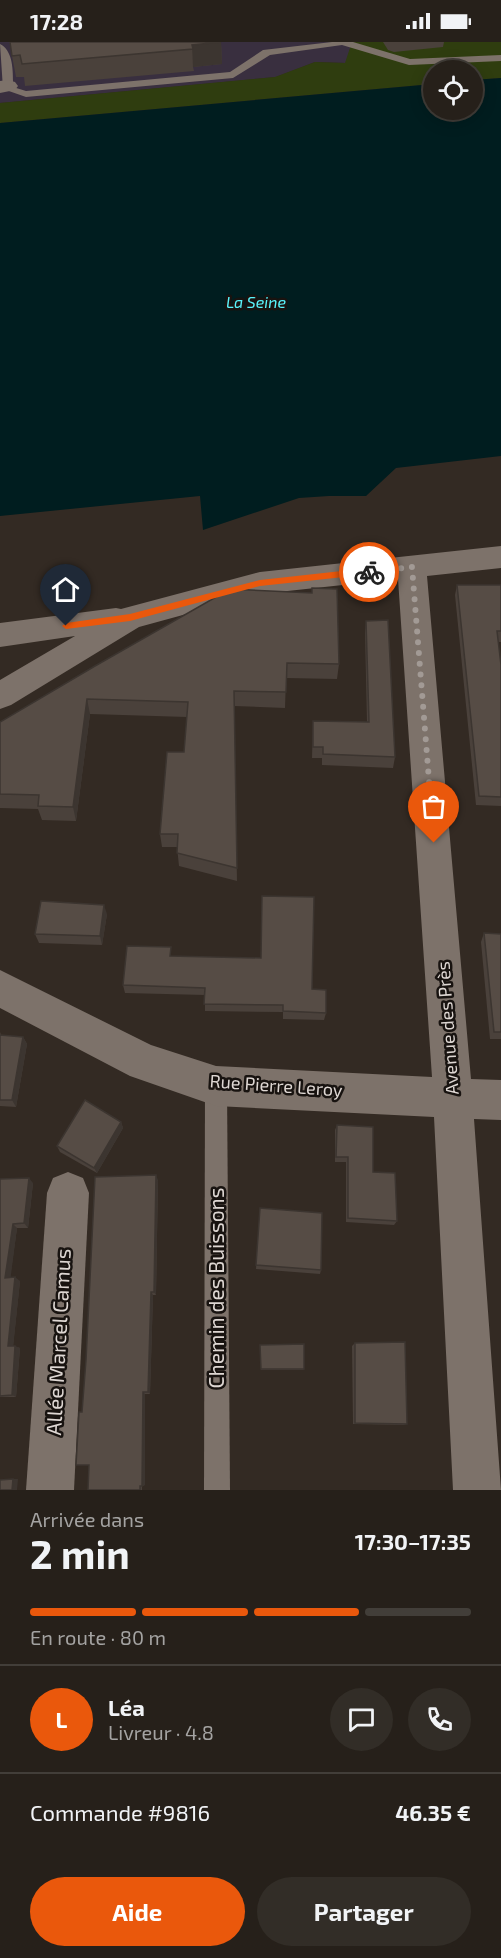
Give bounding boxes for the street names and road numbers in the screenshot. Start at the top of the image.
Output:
street label: Avenue des Près [431,961,463,1096]
street label: Rue Pierre Leroy [209,1069,344,1101]
street label: Chemin des Buissons [203,1188,228,1388]
street label: Allée Marcel Camus [40,1248,75,1436]

